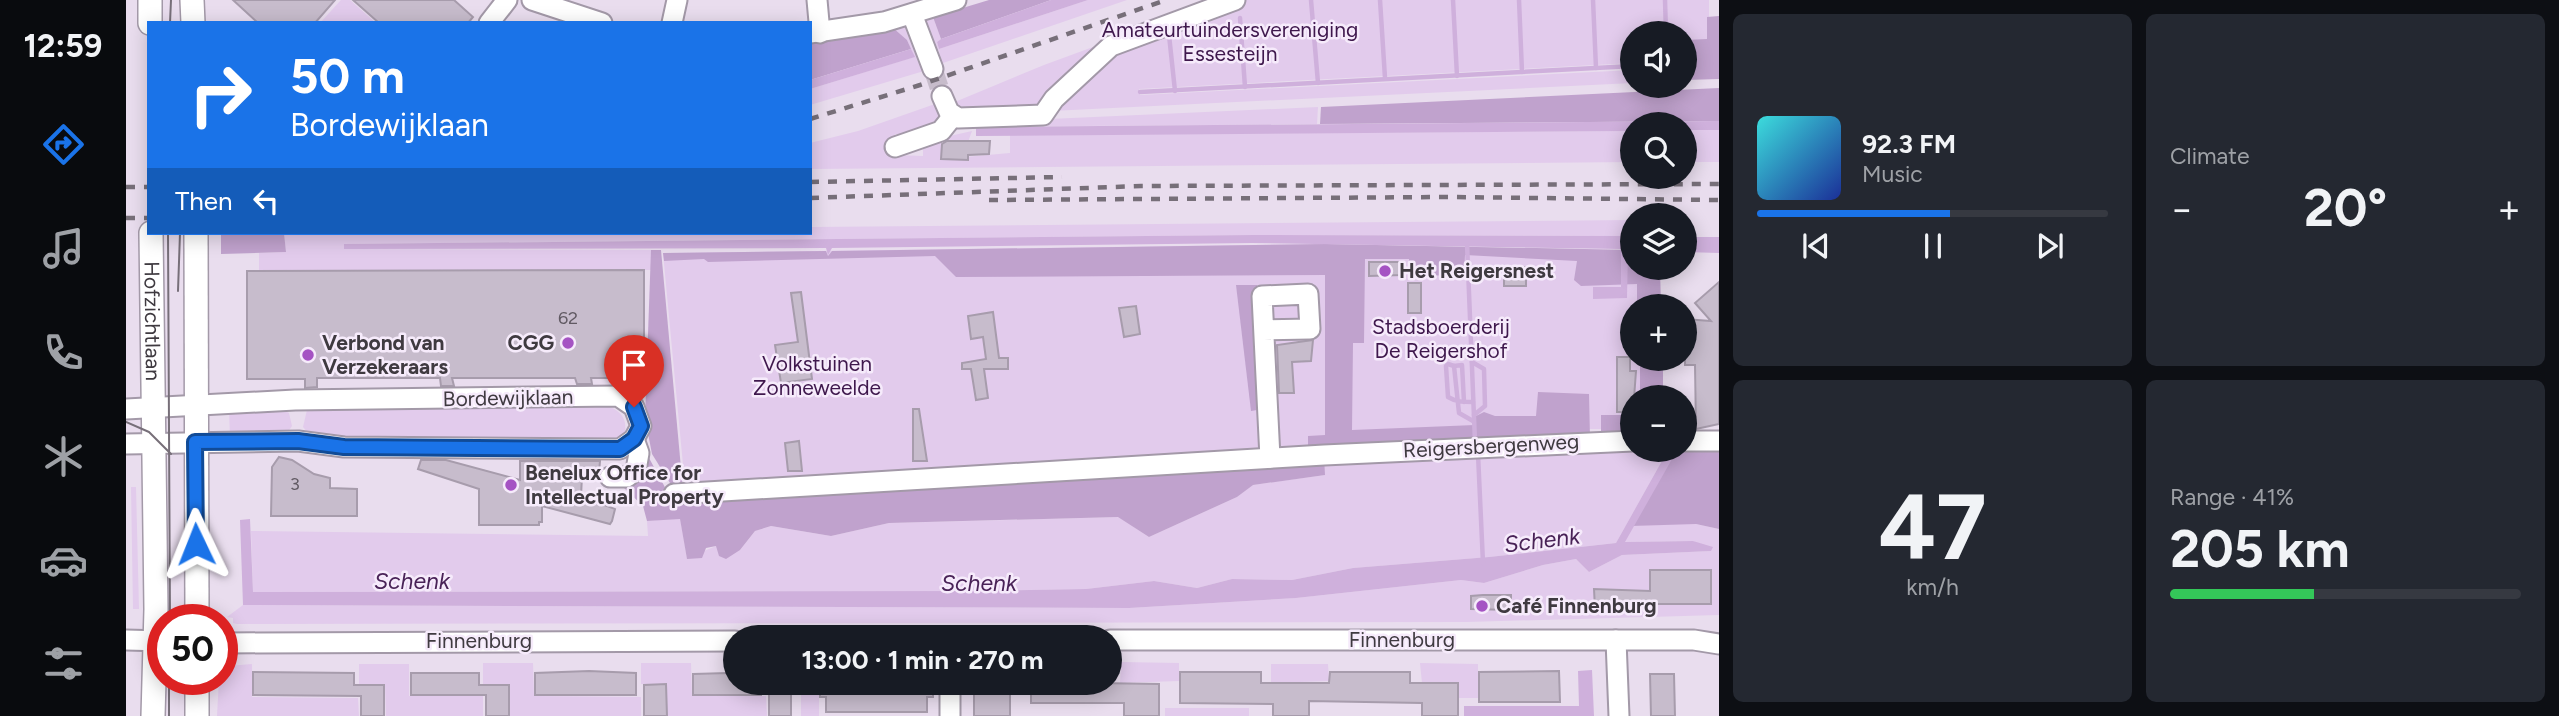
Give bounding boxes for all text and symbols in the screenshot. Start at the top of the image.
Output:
park label: Amateurtuindersvereniging Essesteijn [1102,17,1358,66]
map controls [1620,21,1697,462]
button: sound [1620,21,1697,98]
text: 12:59 [24,27,102,65]
text: 50 m [290,46,405,105]
icon: right [175,49,266,140]
text: Bordewijklaan [290,106,489,144]
button: search [1620,112,1697,189]
icon: directions [39,120,88,169]
text: 92.3 FM [1862,128,1956,160]
text: Climate [2170,142,2249,170]
text: Music [1862,160,1923,188]
text: 20° [2304,177,2387,239]
icon: left [247,182,285,220]
text: Then [175,185,233,217]
text: − [2170,186,2194,232]
text: + [2497,186,2521,232]
button: layers [1620,203,1697,280]
icon: music [39,224,88,273]
icon: previous [1797,227,1835,265]
icon: pause [1914,227,1952,265]
icon: next [2031,227,2069,265]
place label: Het Reigersnest [1399,258,1554,283]
street label: Hofzichtlaan [139,261,166,381]
marker: Het Reigersnest [1377,263,1393,279]
button: + [1620,294,1697,371]
house number: 62 [558,307,578,329]
park label: Stadsboerderij De Reigershof [1372,314,1510,363]
icon: phone [39,328,88,377]
place label: Verbond van Verzekeraars [322,330,448,379]
place label: CGG [508,330,554,355]
marker: CGG [560,335,576,351]
pin [604,335,664,407]
icon: arrive [615,346,653,384]
marker: Verbond van Verzekeraars [300,347,316,363]
park label: Volkstuinen Zonneweelde [753,351,881,400]
street label: Bordewijklaan [443,384,573,411]
button: − [1620,385,1697,462]
street label: Reigersbergenweg [1402,428,1580,463]
icon: climate [39,432,88,481]
place label: Benelux Office for Intellectual Property [525,460,724,509]
house number: 3 [290,473,300,495]
text: 47 [1878,473,1987,582]
marker: Benelux Office for Intellectual Property [503,477,519,493]
text: Range · 41% [2170,483,2294,511]
position arrow [159,507,233,581]
text: 205 km [2170,518,2350,580]
water label: Schenk [1503,521,1582,559]
icon: car [39,536,88,585]
water label: Schenk [374,567,451,595]
water label: Schenk [941,569,1018,597]
text: km/h [1906,573,1959,601]
place label: Café Finnenburg [1496,593,1657,618]
marker: Café Finnenburg [1474,598,1490,614]
speed limit sign: 50 [147,604,238,695]
street label: Finnenburg [1349,627,1455,652]
street label: Finnenburg [426,628,532,653]
icon: filters [39,639,88,688]
text: 13:00 · 1 min · 270 m [802,644,1043,676]

